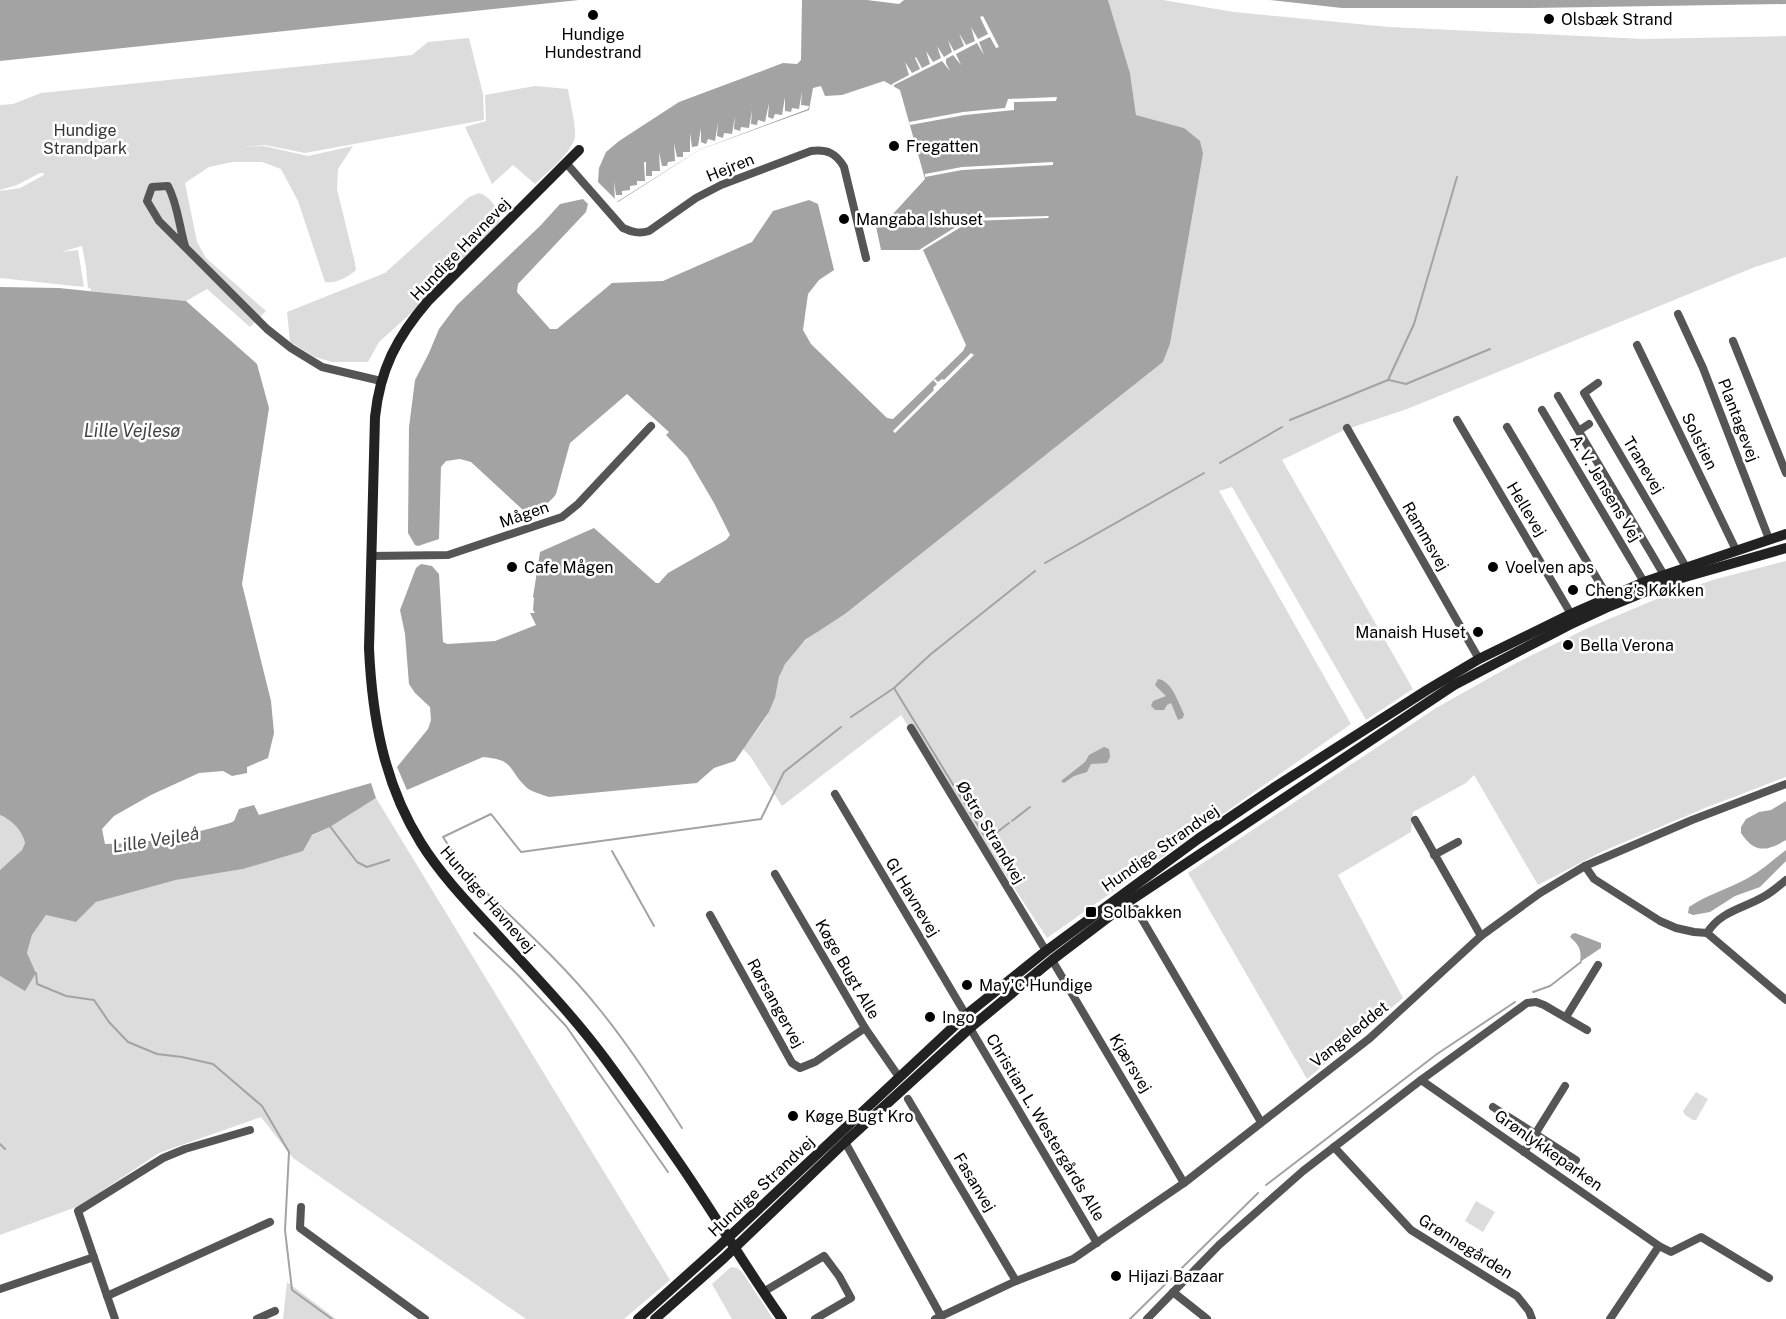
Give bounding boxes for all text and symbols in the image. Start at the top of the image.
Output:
marker: Hundige Hundestrand [586,8,600,22]
place label: Olsbæk Strand [1561,10,1673,29]
marker: Olsbæk Strand [1542,12,1556,26]
place label: Hundige Hundestrand [544,25,642,62]
park label: Hundige Strandpark [43,121,127,158]
place label: Fregatten [906,137,979,156]
marker: Fregatten [887,139,901,153]
street label: Hejren [703,149,757,186]
street label: Hundige Havnevej [407,194,514,305]
place label: Mangaba Ishuset [856,210,983,229]
marker: Mangaba Ishuset [837,212,851,226]
street label: Plantagevej [1714,376,1763,464]
street label: Solstien [1678,410,1721,473]
water label: Lille Vejlesø [84,420,181,441]
street label: A. V. Jensens Vej [1566,431,1645,545]
street label: Tranevej [1619,433,1668,497]
street label: Hellevej [1503,479,1550,540]
street label: Mågen [497,497,551,532]
street label: Rammsvej [1398,498,1453,574]
place label: Cafe Mågen [524,558,614,577]
place label: Voelven aps [1505,558,1594,577]
marker: Cafe Mågen [505,560,519,574]
marker: Voelven aps [1486,560,1500,574]
place label: Cheng's Køkken [1585,581,1704,600]
marker: Cheng's Køkken [1566,583,1580,597]
place label: Manaish Huset [1355,623,1466,642]
marker: Manaish Huset [1471,625,1485,639]
place label: Bella Verona [1580,636,1674,655]
marker: Bella Verona [1561,638,1575,652]
street label: Østre Strandvej [952,777,1029,887]
street label: Hundige Strandvej [1098,801,1222,896]
water label: Lille Vejleå [111,822,201,857]
street label: Hundige Havnevej [436,842,539,957]
street label: Gl Havnevej [882,854,944,940]
place label: Solbakken [1103,903,1182,922]
marker: Solbakken [1084,905,1098,919]
street label: Køge Bugt Alle [811,916,884,1022]
street label: Rørsangervej [743,955,808,1051]
place label: May'C Hundige [979,976,1093,995]
marker: May'C Hundige [960,978,974,992]
street label: Vangeleddet [1307,997,1392,1071]
place label: Ingo [942,1008,975,1027]
marker: Ingo [923,1010,937,1024]
street label: Christian L. Westergårds Alle [982,1030,1109,1224]
street label: Kjærsvej [1106,1030,1156,1096]
street label: Grønlykkeparken [1491,1106,1606,1195]
place label: Køge Bugt Kro [805,1107,914,1126]
marker: Køge Bugt Kro [786,1109,800,1123]
street label: Hundige Strandvej [704,1132,818,1241]
street label: Fasanvej [950,1149,1000,1215]
street label: Grønnegården [1415,1210,1516,1283]
place label: Hijazi Bazaar [1128,1267,1224,1286]
marker: Hijazi Bazaar [1109,1269,1123,1283]

